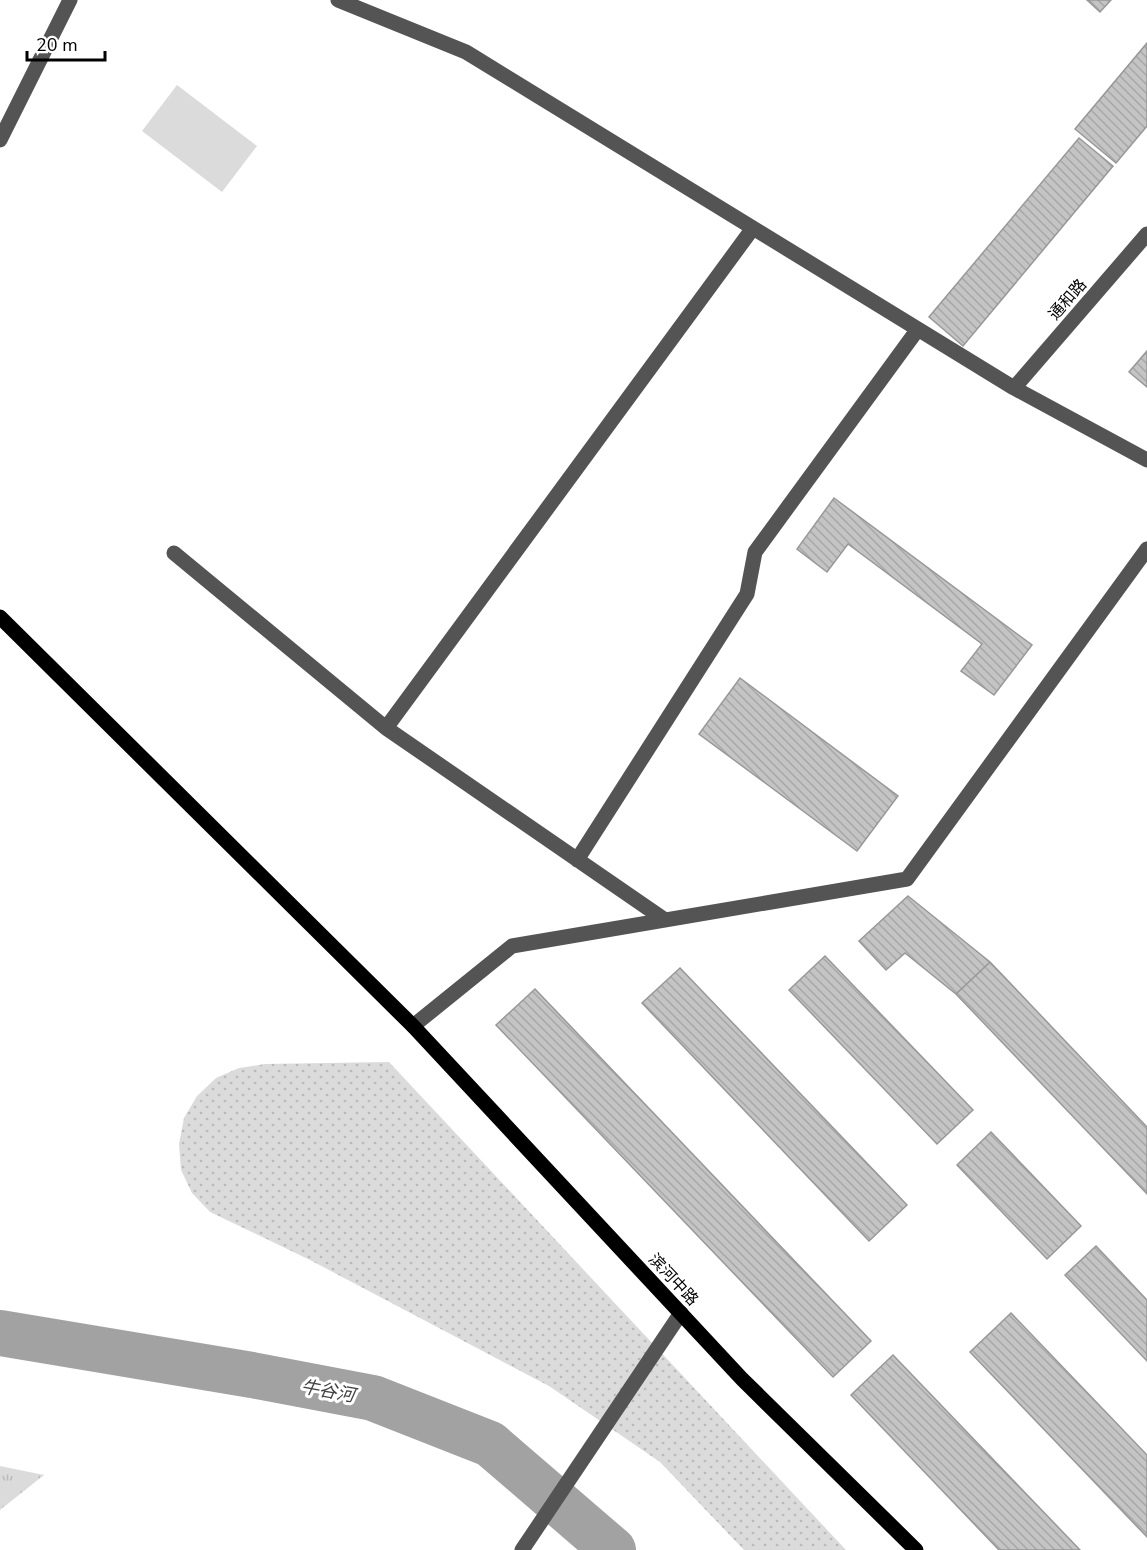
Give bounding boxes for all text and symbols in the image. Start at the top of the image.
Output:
scale bar [27,24,105,62]
text: 20 m [36,33,78,57]
street label: 通和路 [1044,274,1092,325]
street label: 滨河中路 [643,1249,703,1311]
water label: 牛谷河 [299,1374,360,1408]

